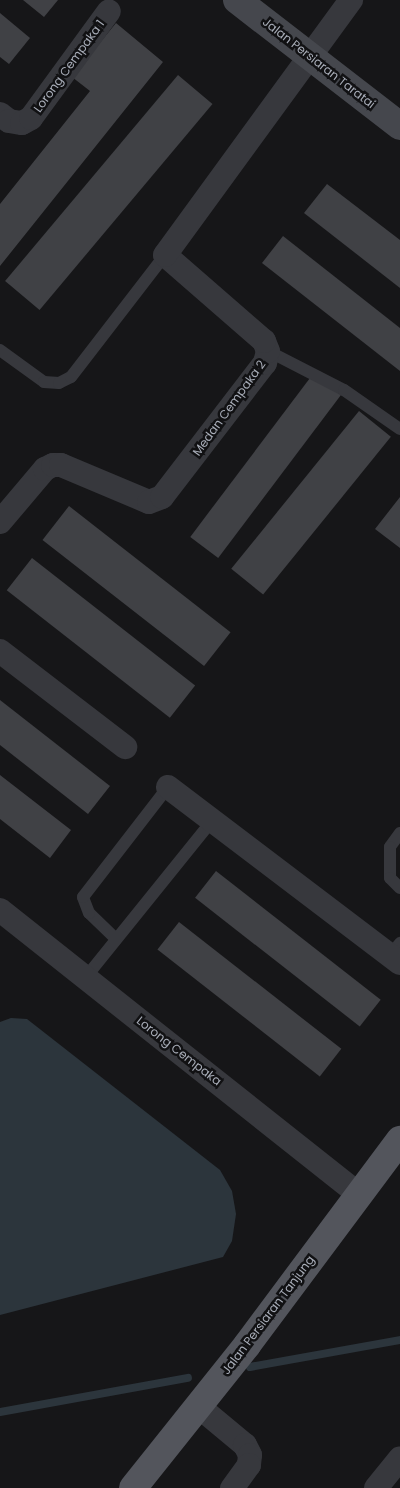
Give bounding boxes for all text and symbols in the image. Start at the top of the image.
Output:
street label: Jalan Persiaran Taratai [260,15,378,111]
street label: Lorong Cempaka 1 [31,17,107,115]
street label: Medan Cempaka 2 [190,357,268,459]
street label: Lorong Cempaka [134,1013,224,1089]
street label: Jalan Persiaran Tanjung [219,1253,317,1377]

